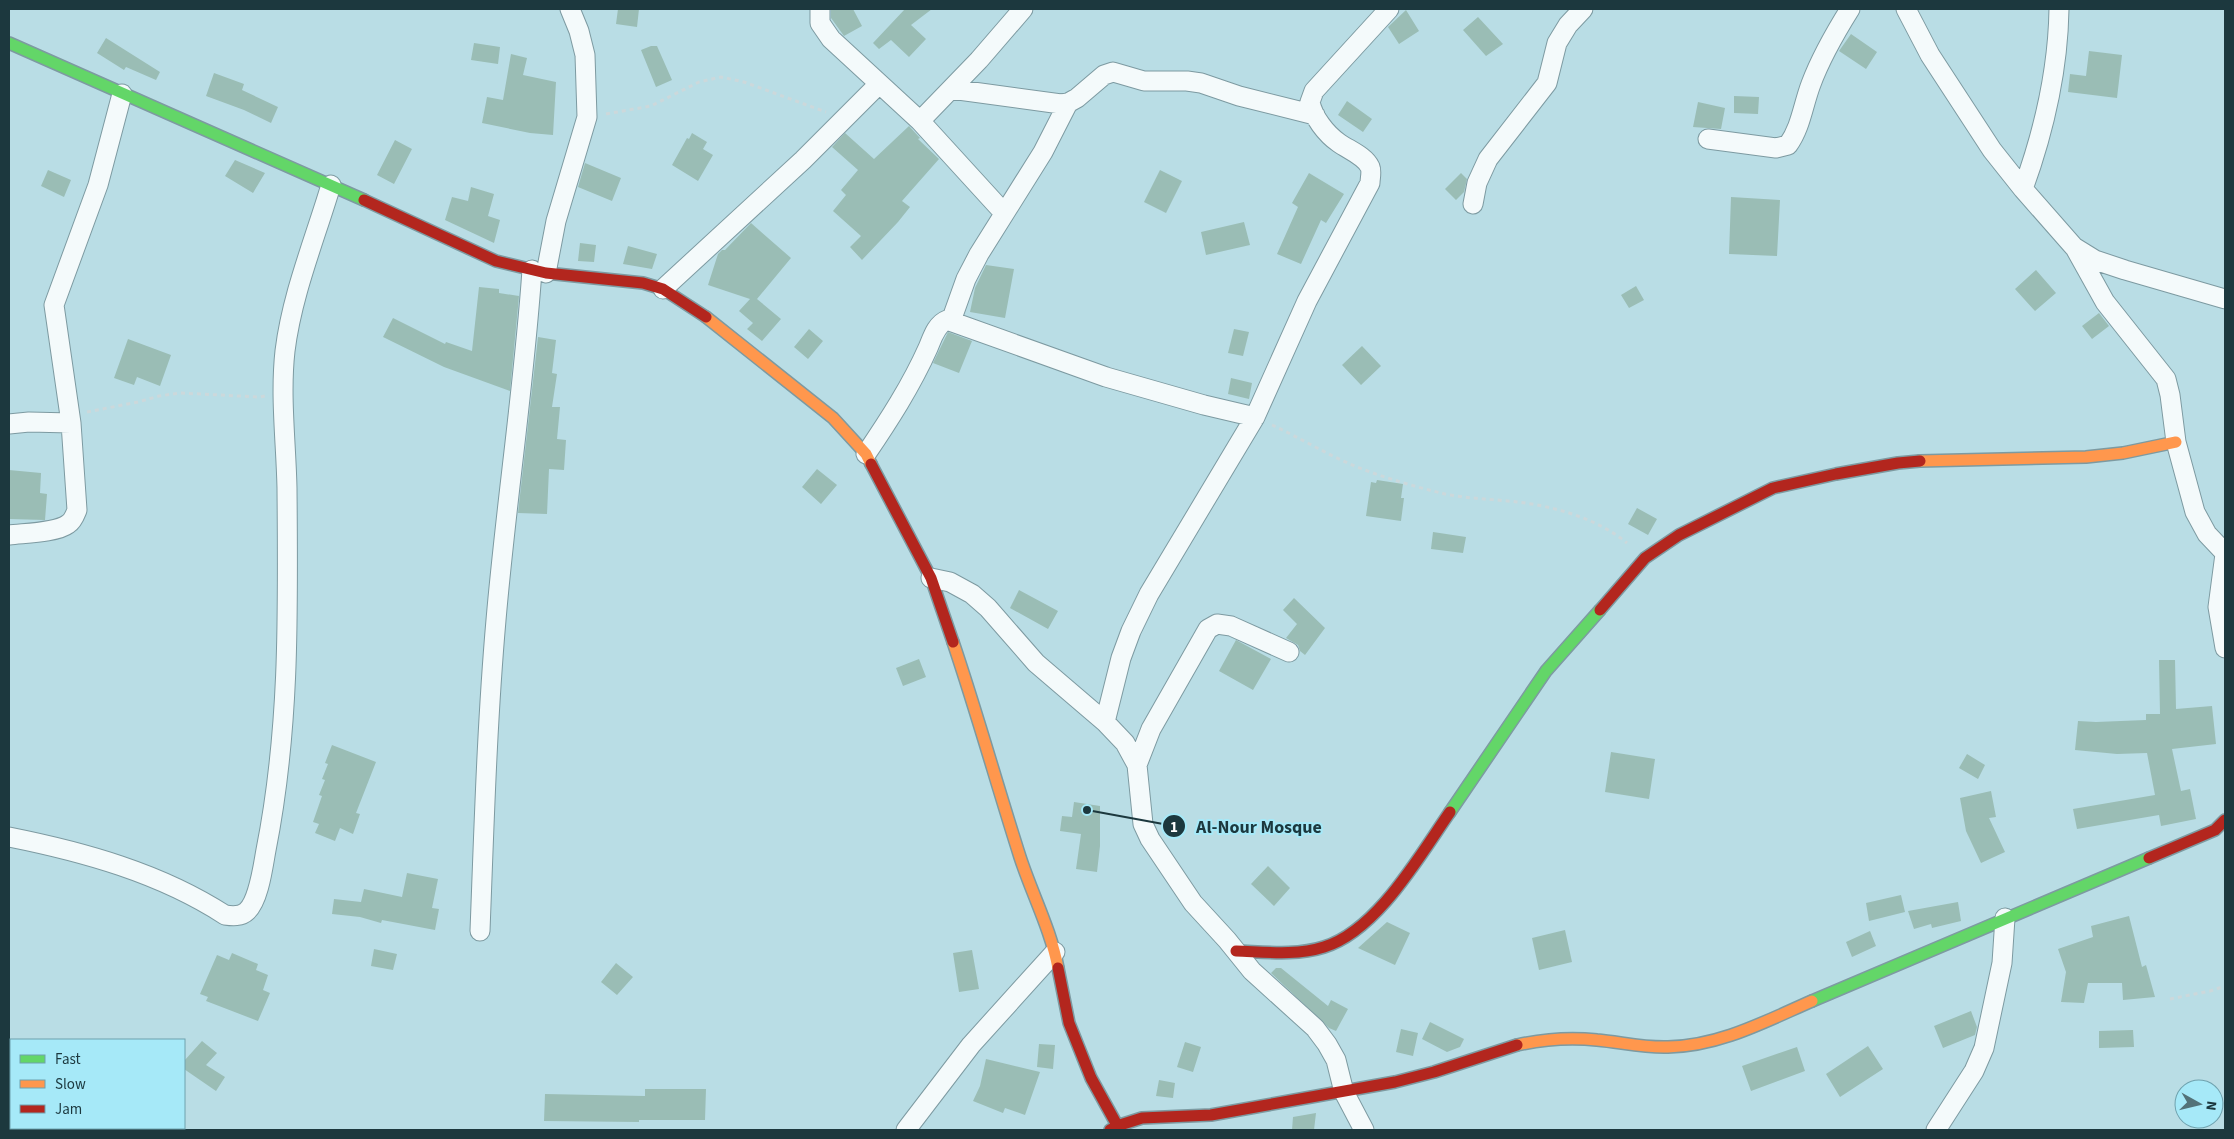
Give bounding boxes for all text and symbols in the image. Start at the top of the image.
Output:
callout: Al-Nour Mosque [1162,810,1332,843]
text: Al-Nour Mosque [1195,815,1322,840]
text: 1 [1170,817,1178,838]
legend [10,1039,185,1129]
text: Fast [55,1049,81,1070]
text: Slow [55,1074,86,1095]
north arrow [2174,1079,2224,1129]
text: Jam [55,1099,82,1120]
text: N [2200,1100,2221,1112]

